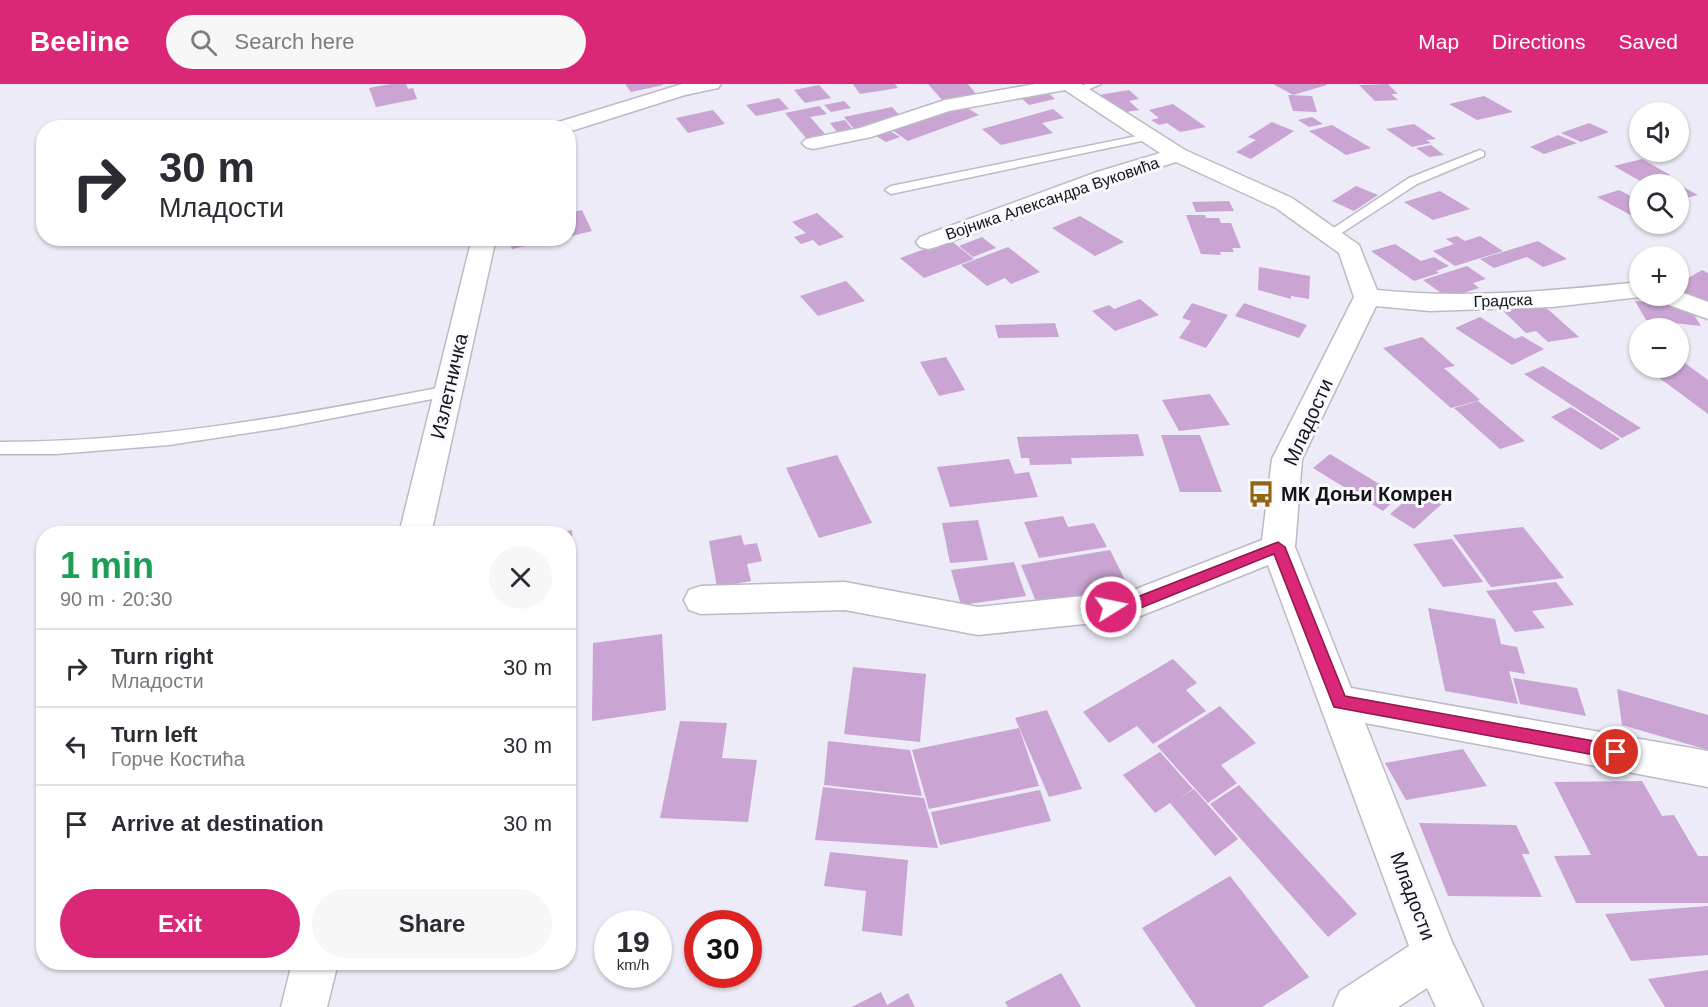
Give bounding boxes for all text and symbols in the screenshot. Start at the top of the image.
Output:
search box [166,15,586,69]
text: Beeline [30,26,130,57]
icon: search [187,26,220,59]
text: Search here [235,29,354,54]
text: Map [1418,30,1459,53]
text: Directions [1492,30,1585,53]
text: Saved [1618,30,1678,53]
map controls [1629,102,1689,378]
button: sound [1629,102,1689,162]
icon: right [60,144,138,222]
text: 30 m [159,144,255,191]
street label: Војника Александра Вуковића [943,154,1161,243]
button: search [1629,174,1689,234]
text: Младости [159,193,284,223]
button: + [1629,246,1689,306]
street label: Градска [1473,291,1533,310]
button: − [1629,318,1689,378]
street label: Излетничка [426,330,472,441]
street label: Младости [1279,375,1337,469]
bus stop icon: МК Доњи Комрен [1246,479,1276,509]
place label: МК Доњи Комрен [1281,483,1452,505]
text: 1 min [60,545,154,586]
button: close [489,546,552,609]
position arrow [1079,575,1143,639]
text: 90 m · 20:30 [60,588,172,610]
text: Turn right [111,644,213,669]
icon: right [60,652,93,685]
text: 30 m [503,655,552,680]
text: Младости [111,670,204,692]
text: Turn left [111,722,197,747]
pin [1590,726,1641,777]
icon: left [60,730,93,763]
text: 30 m [503,733,552,758]
icon: arrive [1599,735,1632,768]
text: Горче Костића [111,748,245,770]
icon: arrive [60,808,93,841]
text: Arrive at destination [111,811,324,836]
text: 30 m [503,811,552,836]
street label: Младости [1386,849,1440,943]
button: Exit [60,889,300,958]
button: Share [312,889,552,958]
speed limit sign: 30 [684,910,762,988]
text: 19 [616,925,650,958]
text: km/h [617,956,649,973]

